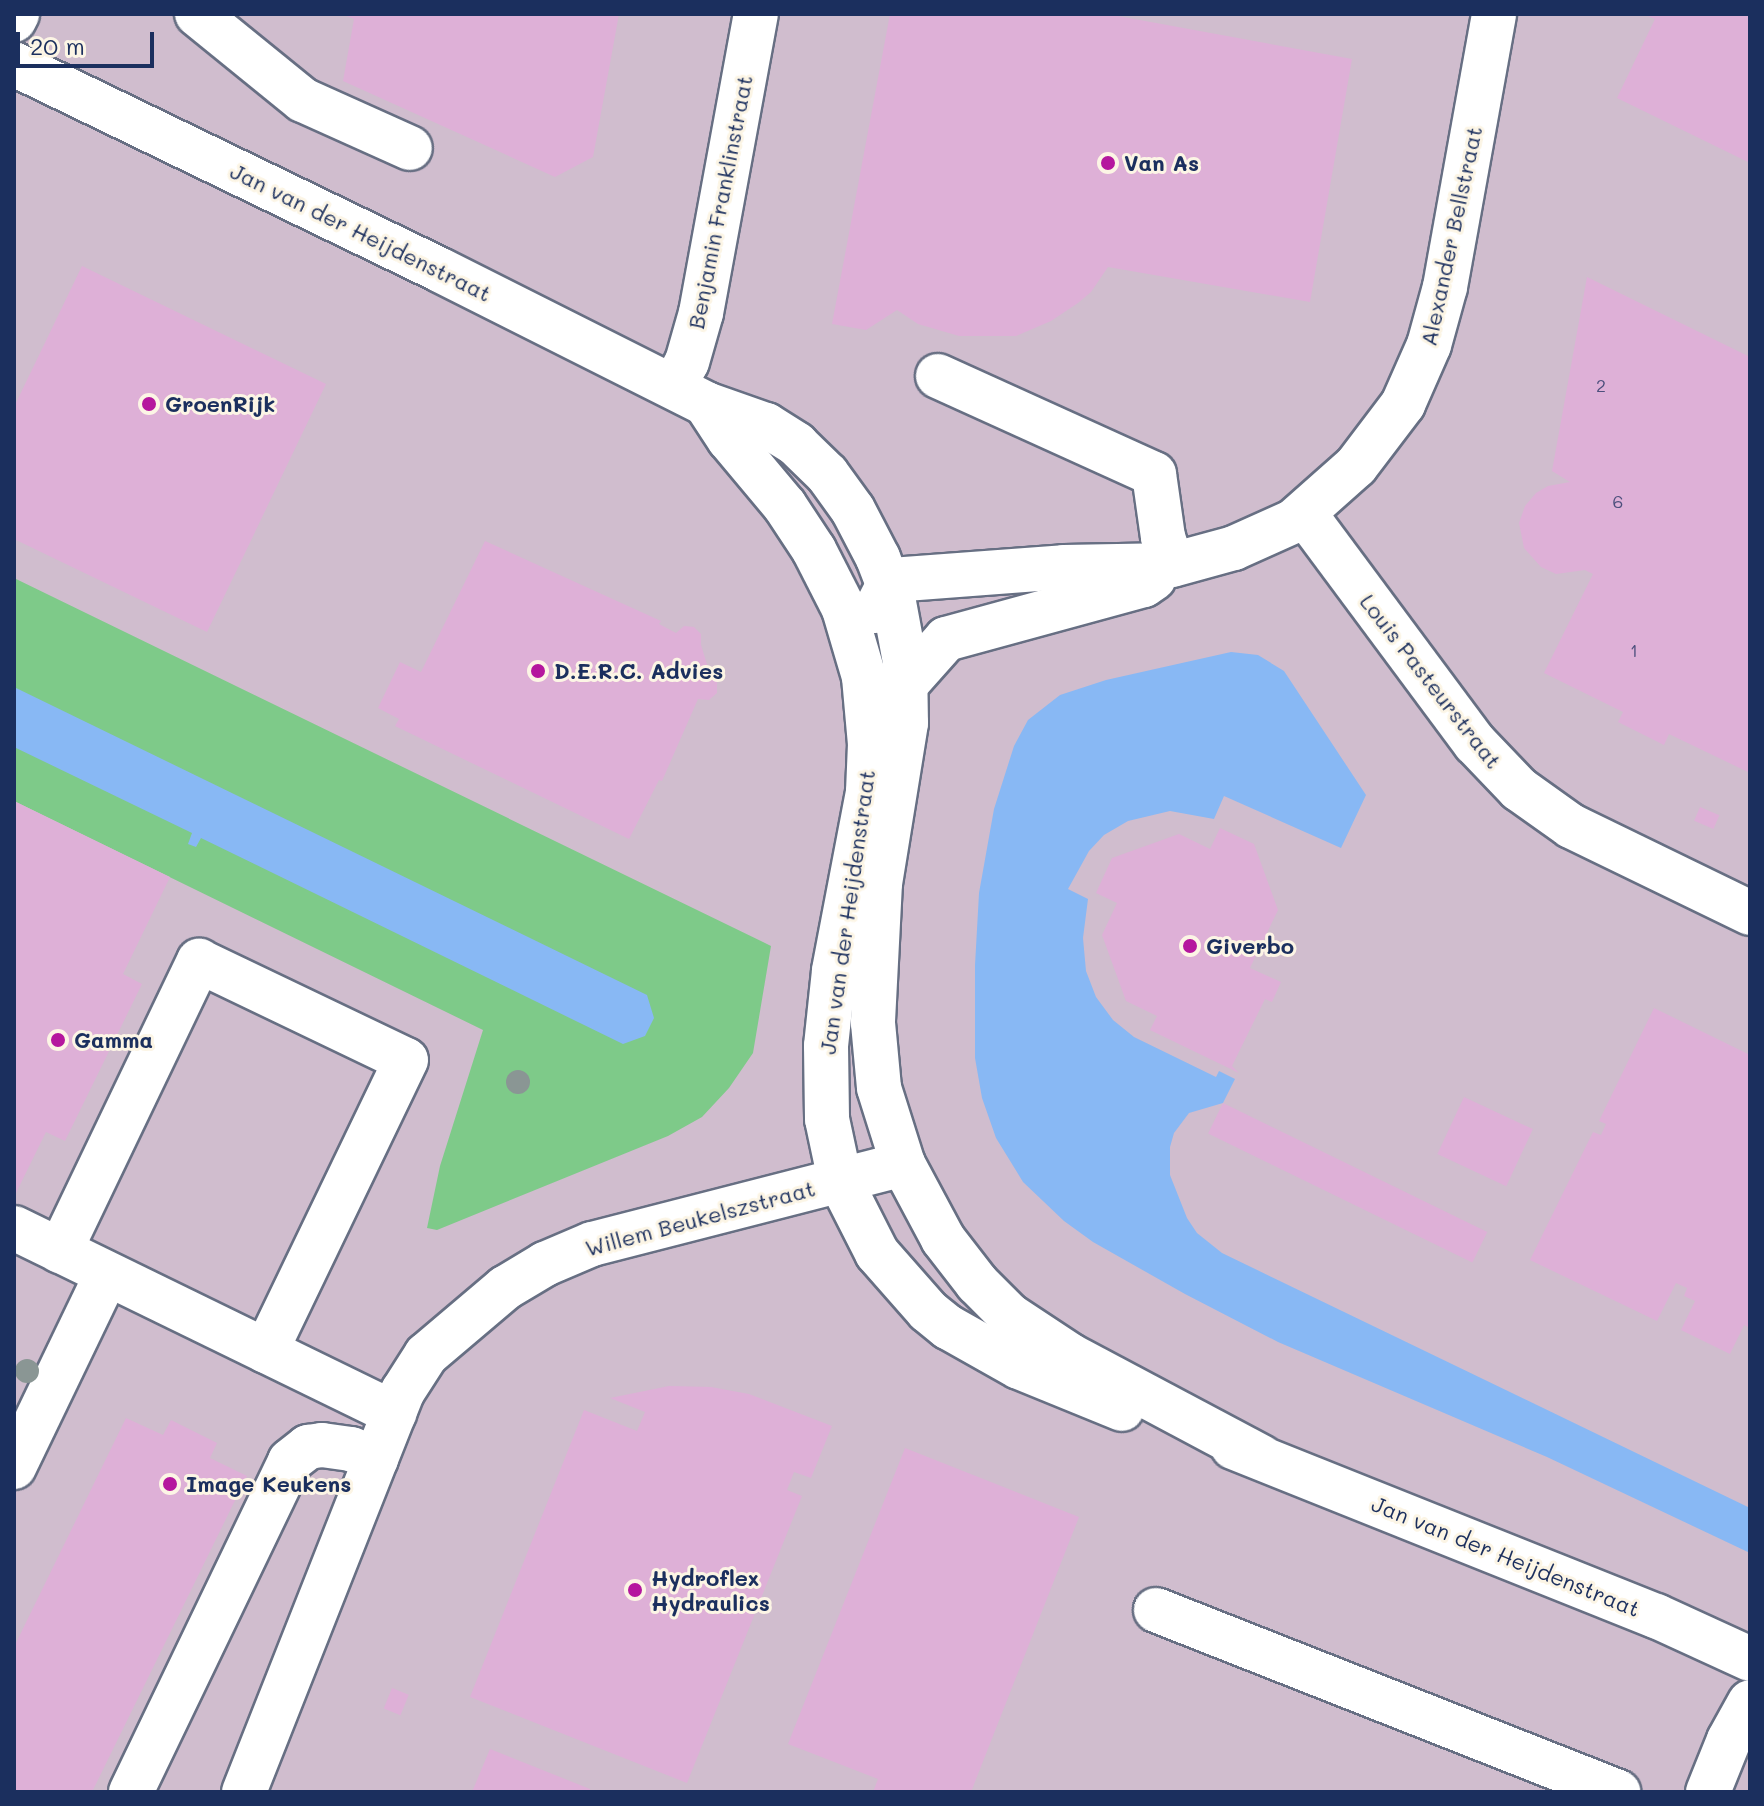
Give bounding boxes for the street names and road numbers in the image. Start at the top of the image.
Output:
street label: Benjamin Franklinstraat [682,73,758,331]
street label: Alexander Bellstraat [1415,124,1487,348]
street label: Jan van der Heijdenstraat [226,157,496,307]
street label: Louis Pasteurstraat [1355,589,1507,773]
street label: Jan van der Heijdenstraat [814,768,880,1056]
street label: Willem Beukelszstraat [582,1175,818,1261]
street label: Jan van der Heijdenstraat [1368,1490,1644,1622]

